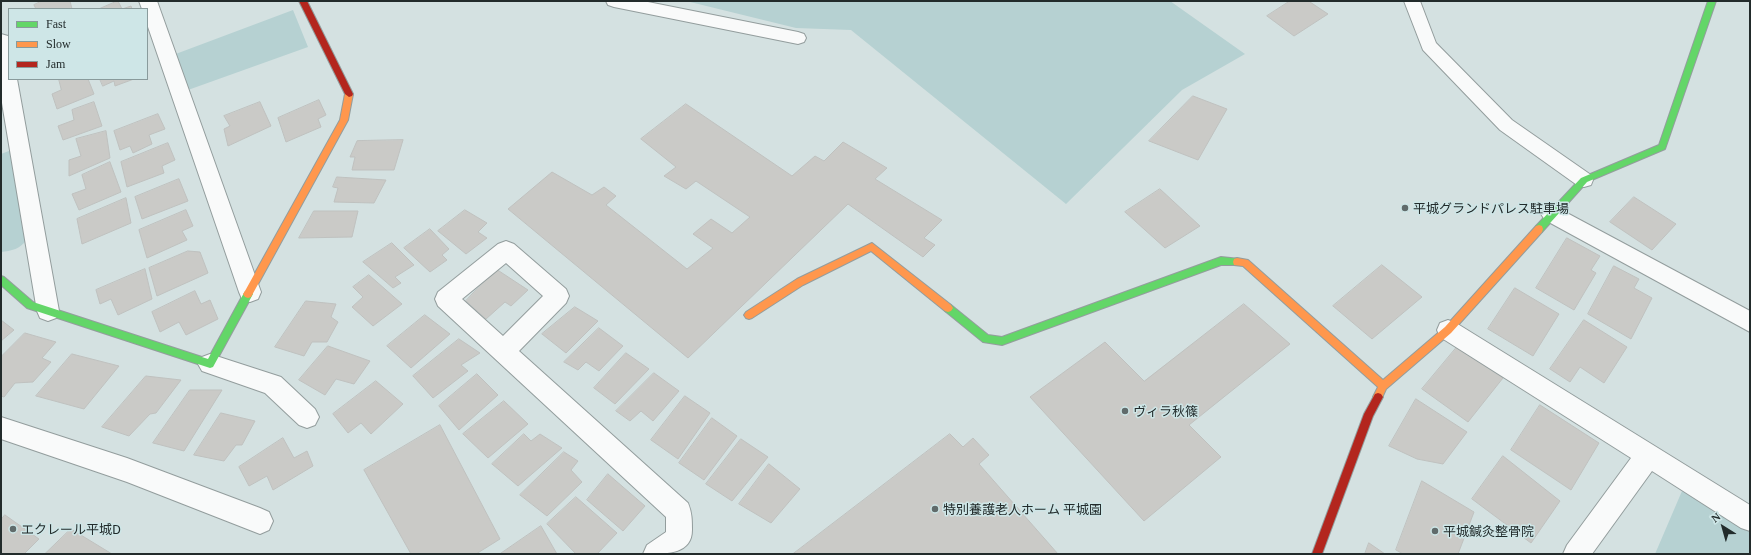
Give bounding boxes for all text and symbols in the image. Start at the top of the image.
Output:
legend [8,8,148,80]
text: Fast [46,17,66,31]
text: Slow [46,37,71,51]
text: Jam [46,57,65,71]
place label: 平城グランドパレス駐車場 [1413,200,1569,216]
marker: 平城グランドパレス駐車場 [1400,203,1410,213]
place label: ヴィラ秋篠 [1133,403,1198,419]
marker: ヴィラ秋篠 [1120,406,1130,416]
place label: 特別養護老人ホーム 平城園 [943,501,1102,517]
marker: 特別養護老人ホーム 平城園 [930,504,940,514]
north arrow [1703,507,1743,547]
text: N [1709,510,1723,525]
place label: エクレール平城D [21,521,121,537]
place label: 平城鍼灸整骨院 [1443,523,1534,539]
marker: エクレール平城D [8,524,18,534]
marker: 平城鍼灸整骨院 [1430,526,1440,536]

